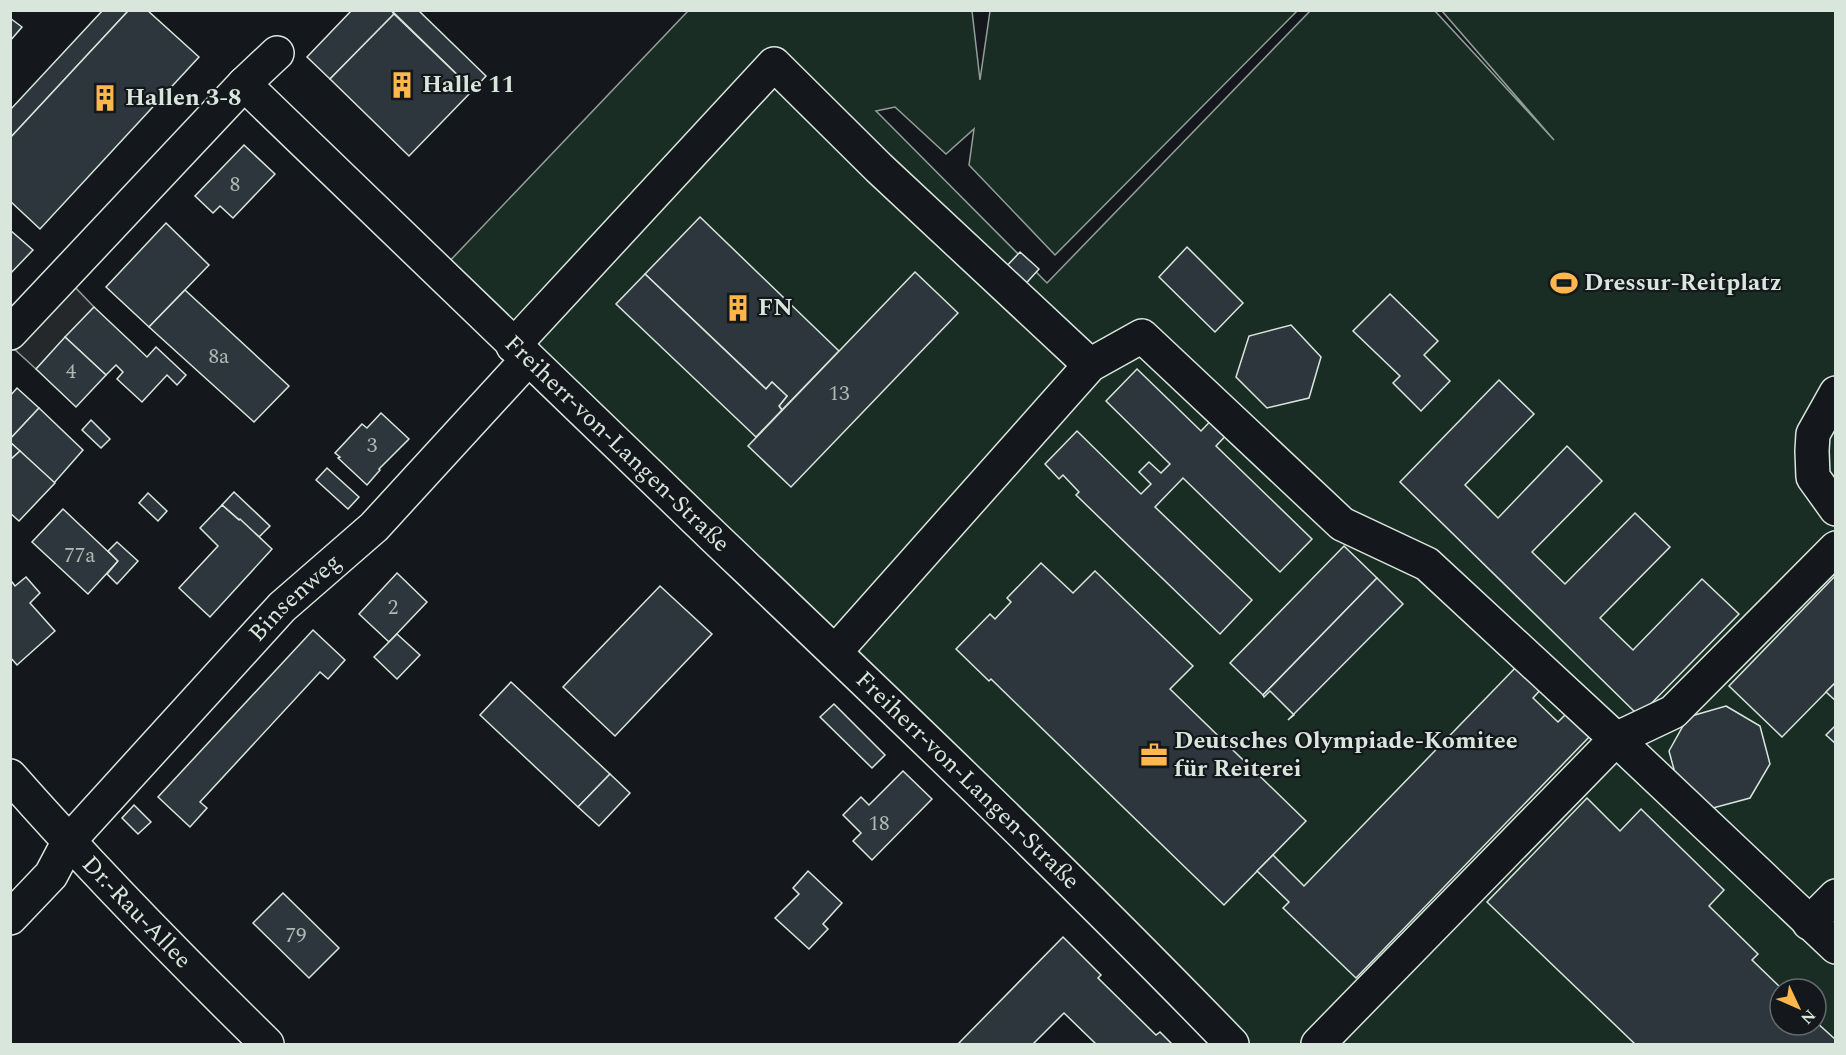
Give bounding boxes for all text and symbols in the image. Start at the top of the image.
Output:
place label: Halle 11 [422,67,515,103]
building icon: Halle 11 [387,70,417,100]
place label: Hallen 3-8 [125,80,242,116]
building icon: Hallen 3-8 [90,83,120,113]
house number: 8 [230,169,240,201]
place label: Dressur-Reitplatz [1584,265,1782,301]
sports icon: Dressur-Reitplatz [1549,268,1579,298]
place label: FN [758,290,793,326]
building icon: FN [723,293,753,323]
street label: Freiherr-von-Langen-Straße [496,327,738,561]
house number: 8a [209,341,230,373]
house number: 4 [66,356,77,388]
house number: 13 [829,378,850,410]
house number: 3 [367,430,378,462]
house number: 77a [64,540,96,572]
street label: Binsenweg [240,545,349,650]
house number: 2 [388,592,398,624]
street label: Freiherr-von-Langen-Straße [847,663,1088,898]
place label: Deutsches Olympiade-Komitee für Reiterei [1174,723,1518,787]
office icon: Deutsches Olympiade-Komitee für Reiterei [1139,740,1169,770]
house number: 18 [869,808,890,840]
street label: Dr.-Rau-Allee [73,848,200,977]
house number: 79 [286,920,307,952]
north arrow [1768,977,1828,1037]
text: N [1795,1004,1821,1030]

